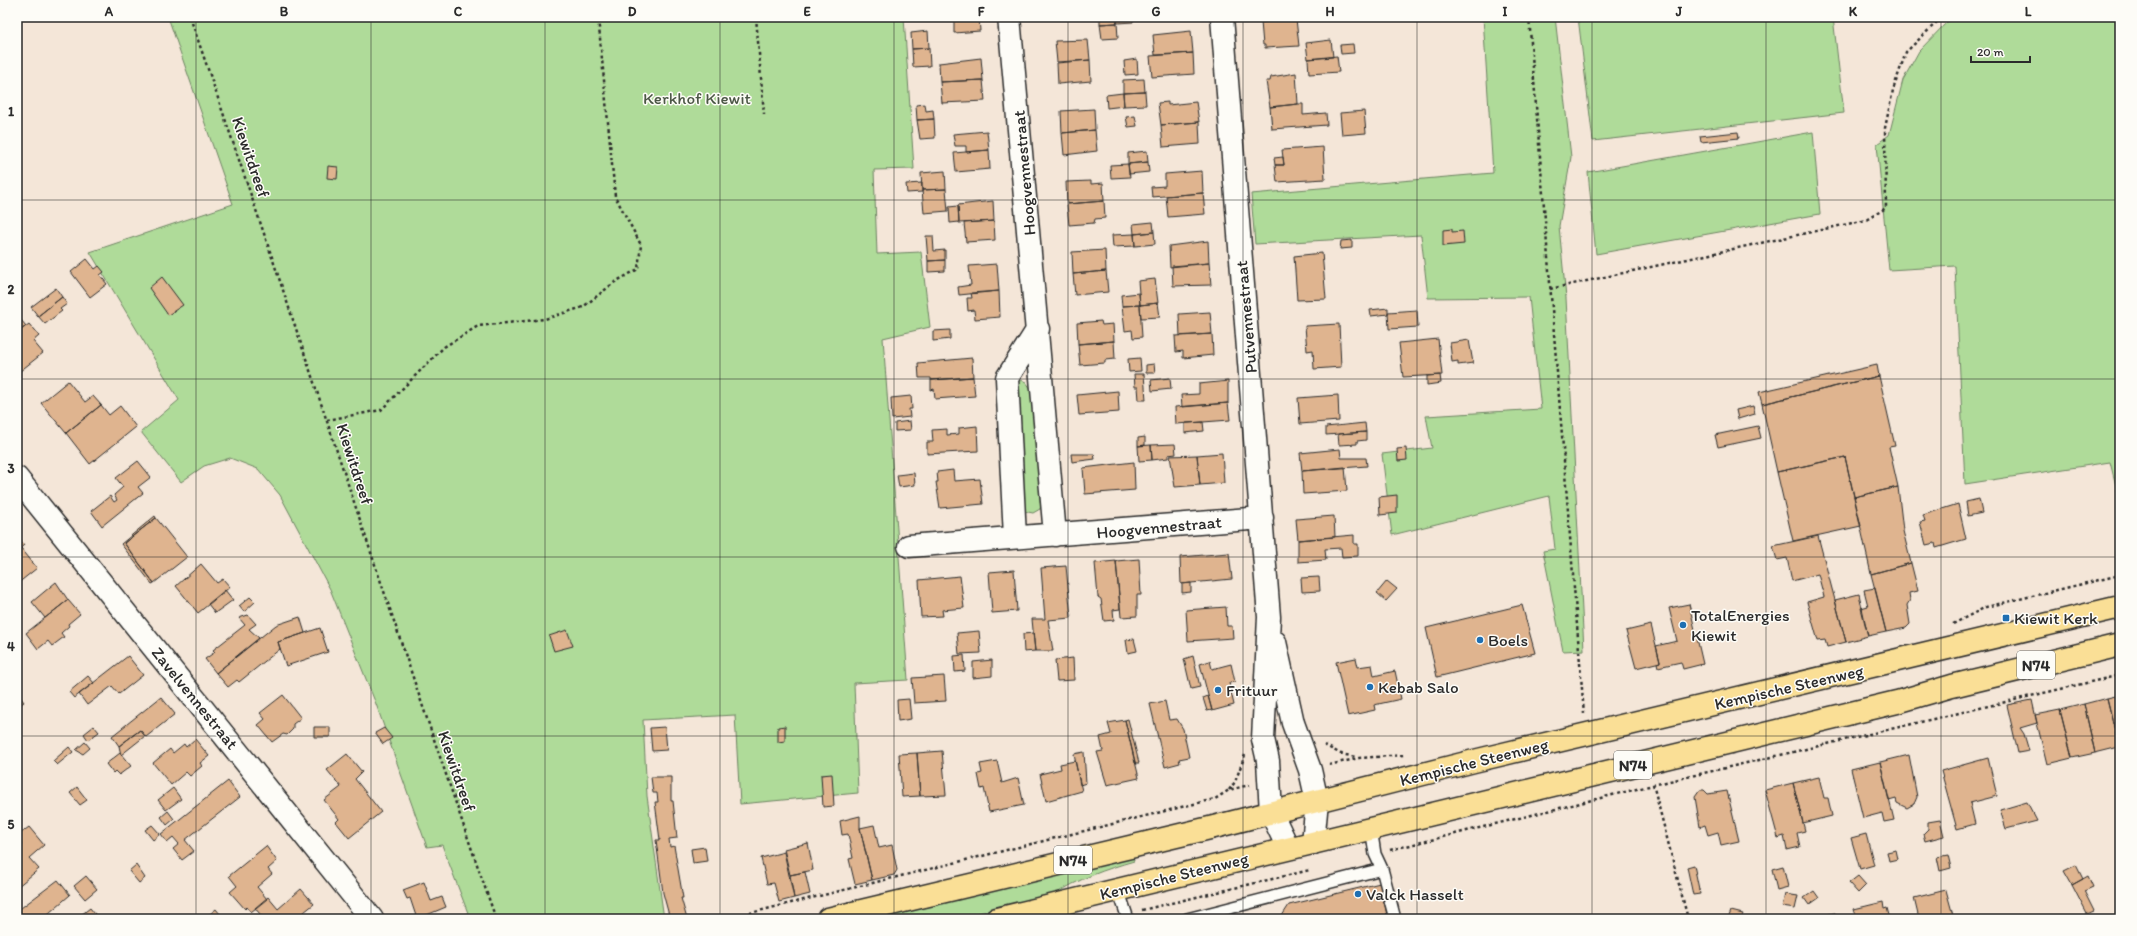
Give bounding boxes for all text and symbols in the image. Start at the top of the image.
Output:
text: A [104,4,114,19]
text: B [280,4,289,19]
text: C [454,4,463,19]
text: D [628,4,637,19]
text: E [803,4,811,19]
text: F [978,4,985,19]
text: G [1152,4,1161,19]
text: H [1326,4,1335,19]
text: I [1503,4,1508,19]
text: J [1675,4,1683,19]
text: K [1849,4,1858,19]
text: L [2025,4,2032,19]
scale bar [1971,38,2030,64]
text: 20 m [1977,45,2004,59]
park label: Kerkhof Kiewit [643,88,751,108]
text: 1 [8,104,14,119]
street label: Hoogvennestraat [1009,109,1039,236]
street label: Kiewitdreef [228,114,274,201]
street label: Putvennestraat [1231,259,1261,374]
text: 2 [8,282,15,297]
street label: Kiewitdreef [332,421,378,508]
text: 3 [7,461,15,476]
street label: Hoogvennestraat [1096,512,1223,542]
place label: TotalEnergies Kiewit [1691,605,1790,645]
place label: Kiewit Kerk [2014,608,2098,628]
marker: Kiewit Kerk [2001,613,2011,623]
marker: TotalEnergies Kiewit [1678,620,1688,630]
place label: Boels [1488,630,1528,650]
marker: Boels [1475,635,1485,645]
text: 4 [7,639,15,654]
street label: Zavelvennestraat [148,643,242,753]
road number: N74 [2017,651,2055,679]
street label: Kempische Steenweg [1712,660,1866,714]
place label: Kebab Salo [1378,677,1459,697]
place label: Frituur [1226,680,1278,700]
marker: Kebab Salo [1365,682,1375,692]
marker: Frituur [1213,685,1223,695]
street label: Kiewitdreef [434,728,480,815]
street label: Kempische Steenweg [1398,734,1551,790]
road number: N74 [1614,751,1652,779]
text: 5 [8,817,15,832]
road number: N74 [1054,846,1092,874]
street label: Kempische Steenweg [1098,848,1251,904]
place label: Valck Hasselt [1366,884,1464,904]
marker: Valck Hasselt [1353,889,1363,899]

